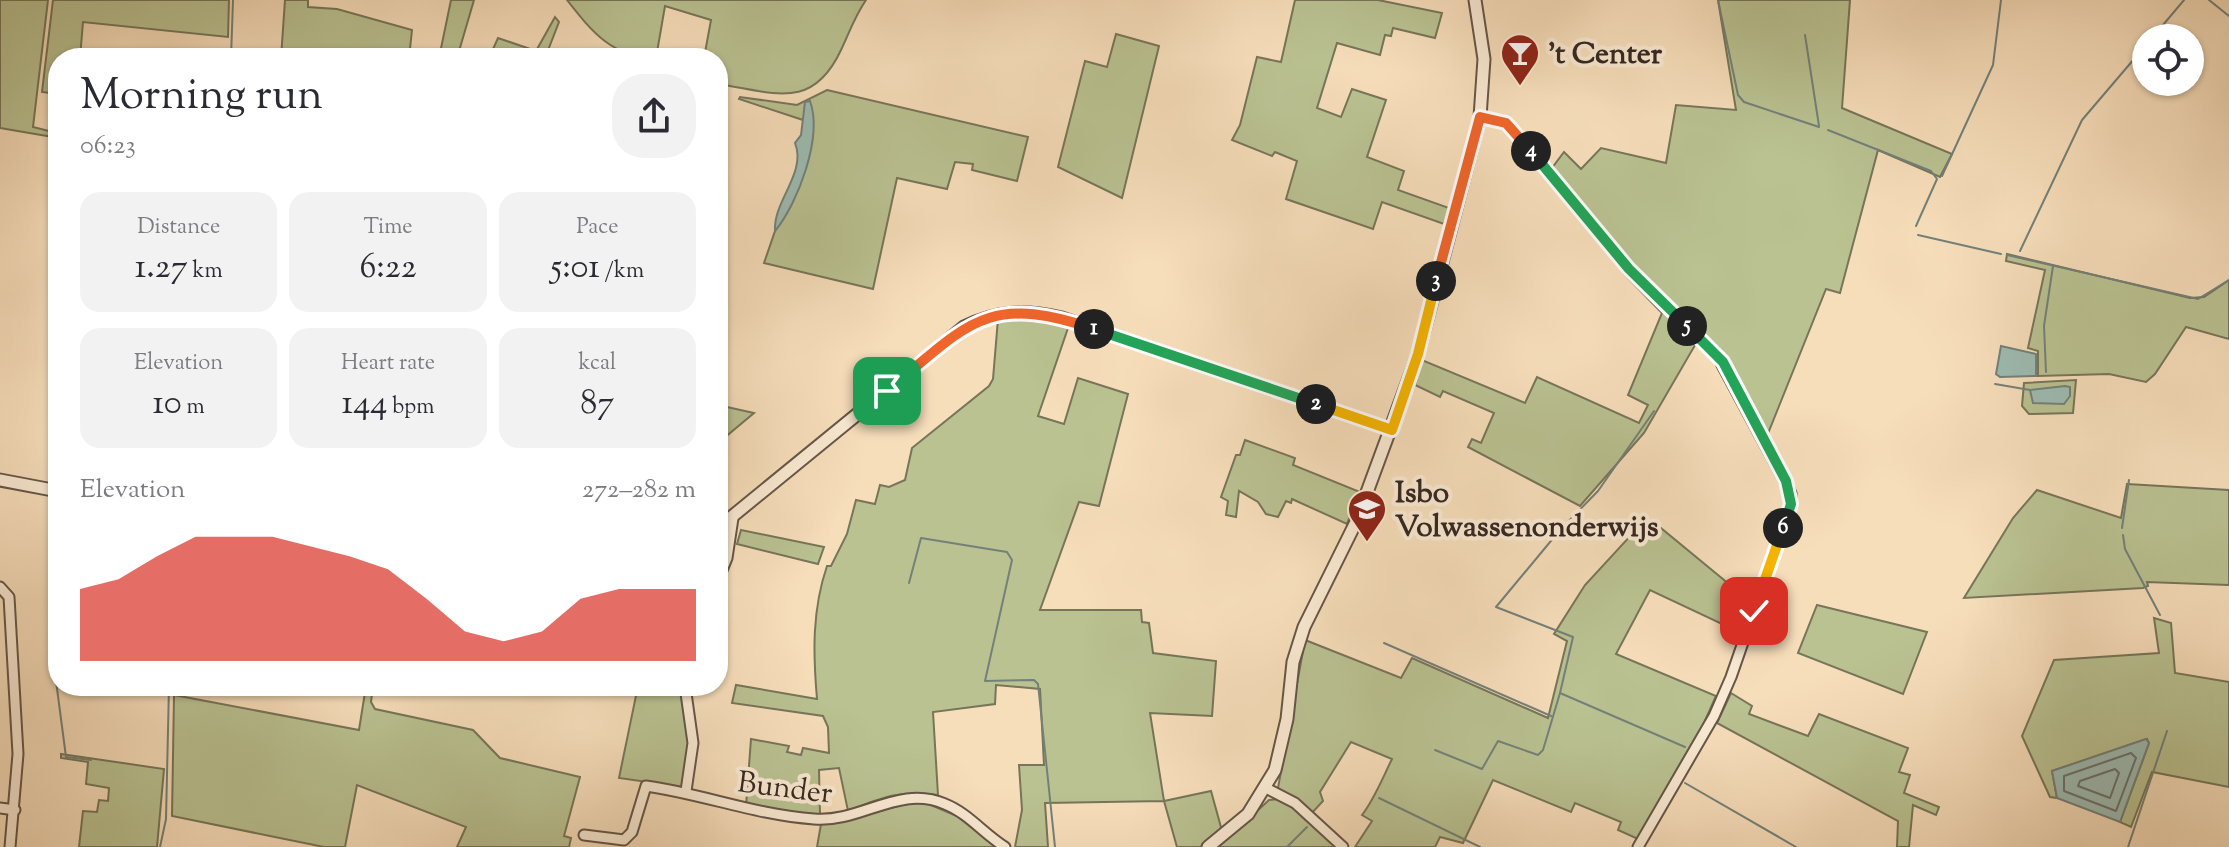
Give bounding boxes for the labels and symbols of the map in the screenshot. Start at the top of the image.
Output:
bar icon: 't Center [1499,32,1541,87]
place label: 't Center [1548,34,1663,77]
pin: 4 [1511,131,1551,171]
pin: 3 [1416,261,1456,301]
pin: 5 [1667,306,1707,346]
pin: 1 [1074,309,1114,349]
pin [853,357,921,425]
pin: 2 [1296,384,1336,424]
place label: Isbo Volwassenonderwijs [1395,473,1659,550]
school or university icon: Isbo Volwassenonderwijs [1346,488,1388,543]
pin: 6 [1763,508,1803,548]
pin [1720,577,1788,645]
street label: Bunder [735,762,835,817]

